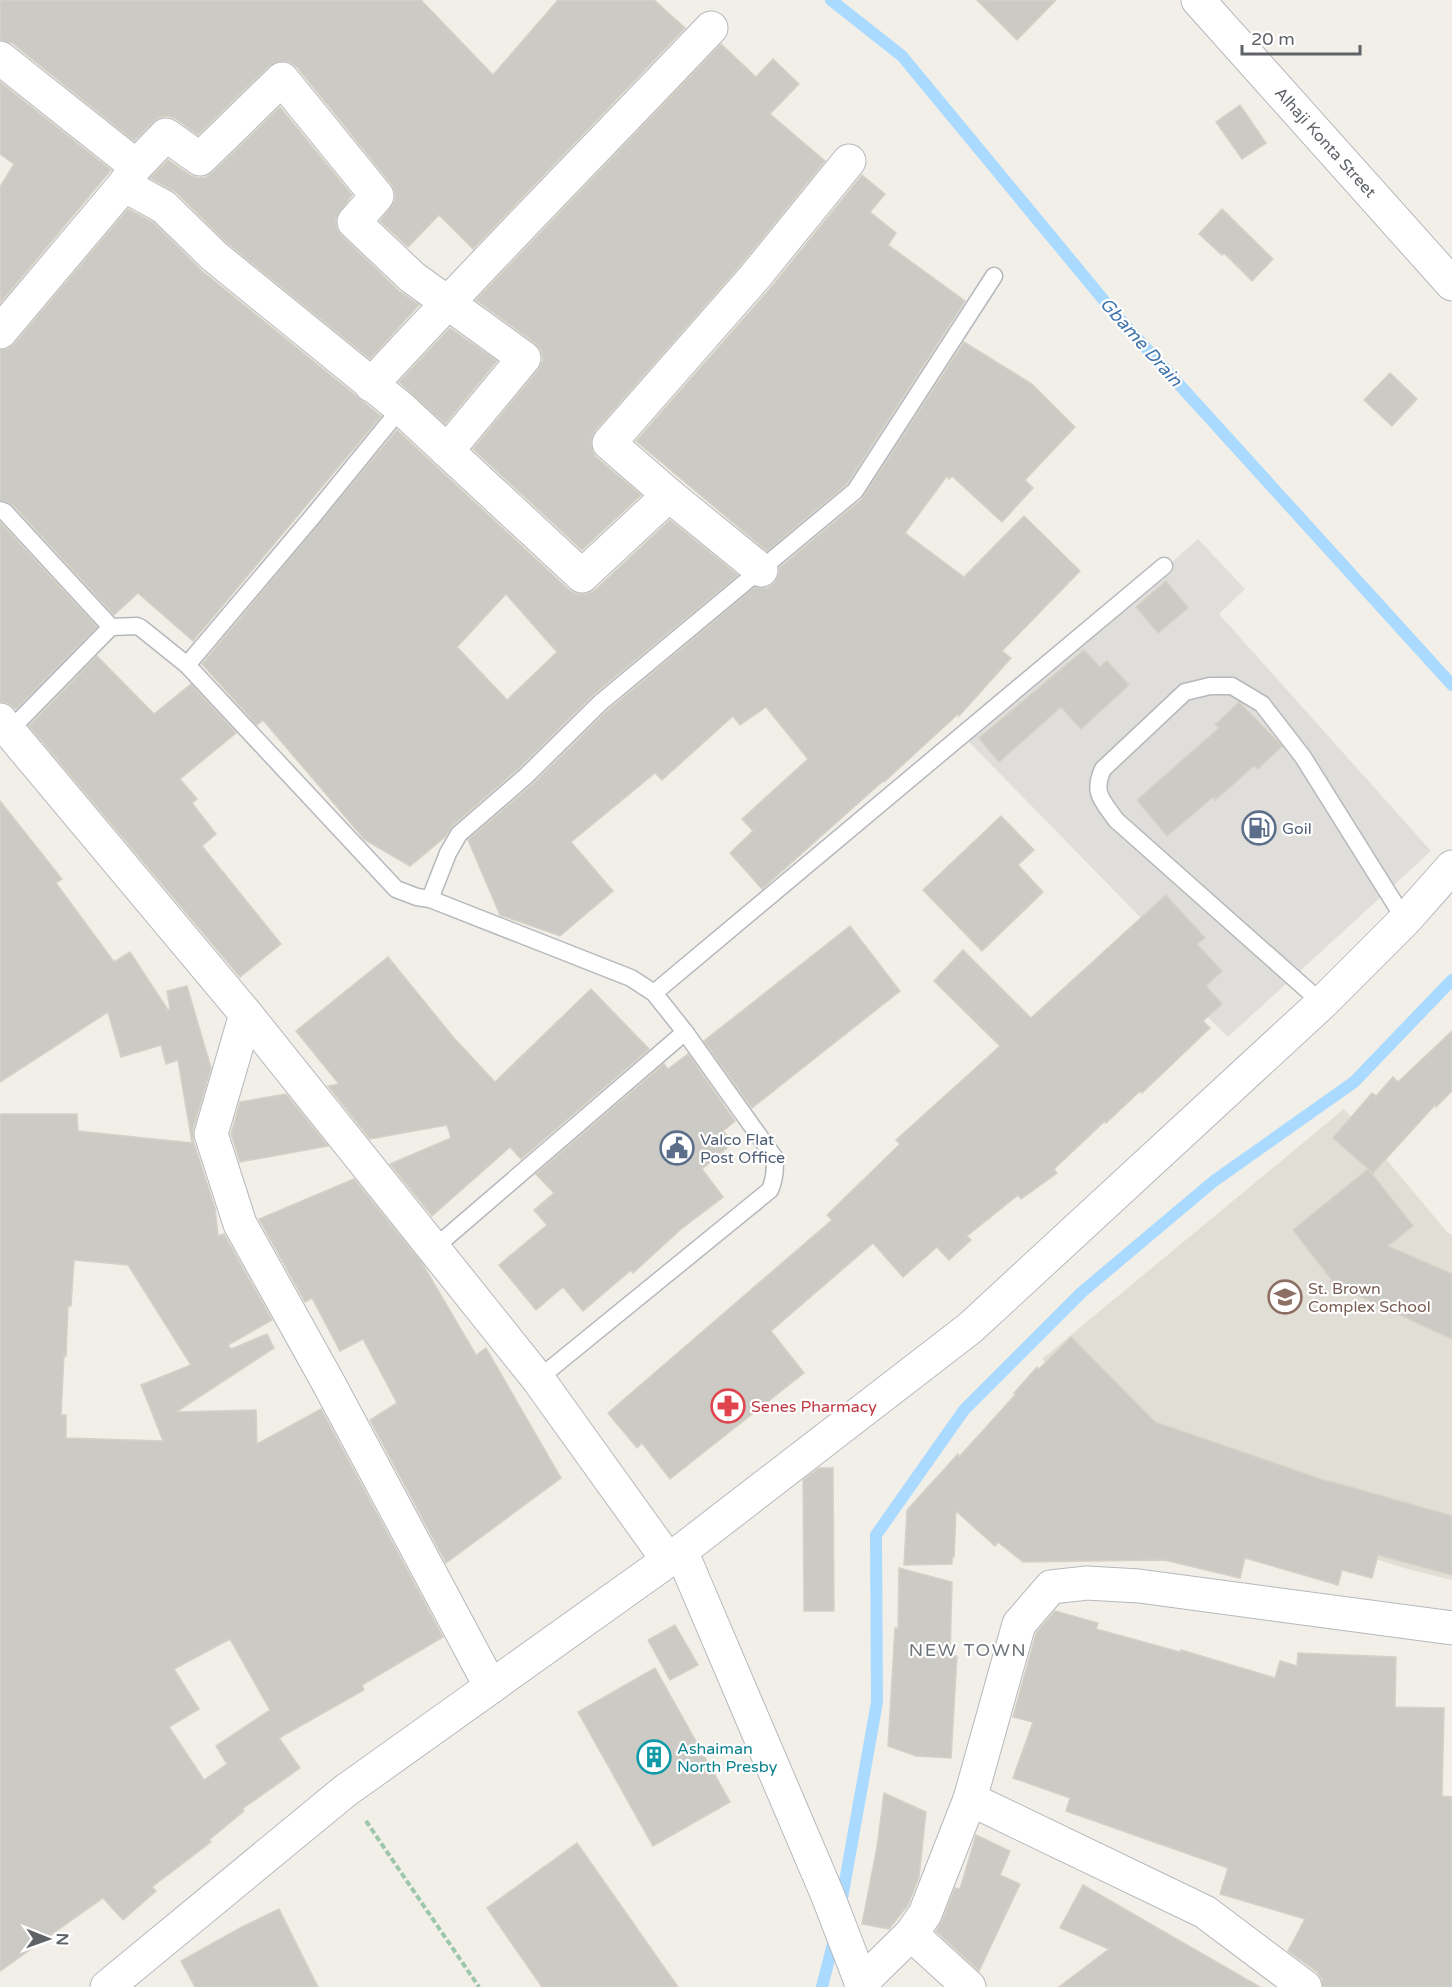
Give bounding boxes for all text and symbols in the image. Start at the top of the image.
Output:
scale bar [1242,18,1360,56]
text: 20 m [1251,28,1295,50]
street label: Alhaji Konta Street [1270,83,1380,202]
water label: Gbame Drain [1095,293,1187,392]
fuel station icon: Goil [1241,810,1277,846]
place label: Goil [1282,819,1312,839]
public building icon: Valco Flat Post Office [659,1130,695,1166]
place label: Valco Flat Post Office [700,1130,785,1168]
school or university icon: St. Brown Complex School [1267,1279,1303,1315]
place label: St. Brown Complex School [1308,1279,1431,1317]
pharmacy icon: Senes Pharmacy [710,1388,746,1424]
place label: Senes Pharmacy [751,1397,877,1417]
district label: NEW TOWN [909,1639,1027,1661]
building icon: Ashaiman North Presby [636,1739,672,1775]
place label: Ashaiman North Presby [677,1739,778,1777]
north arrow [18,1909,78,1969]
text: N [52,1933,72,1946]

